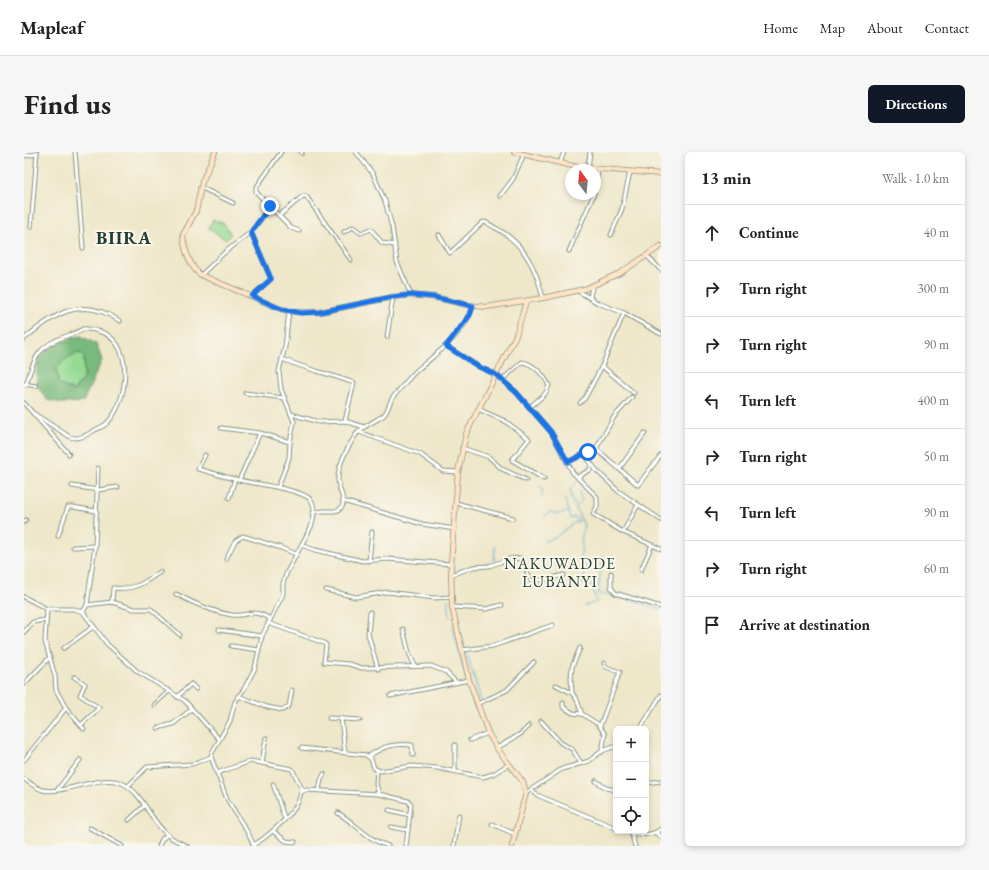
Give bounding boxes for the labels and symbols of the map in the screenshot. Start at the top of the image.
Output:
north arrow [565,164,601,200]
route end [261,197,279,215]
district label: BIIRA [96,226,152,249]
route start [579,443,597,461]
district label: NAKUWADDE LUBANYI [504,553,616,592]

